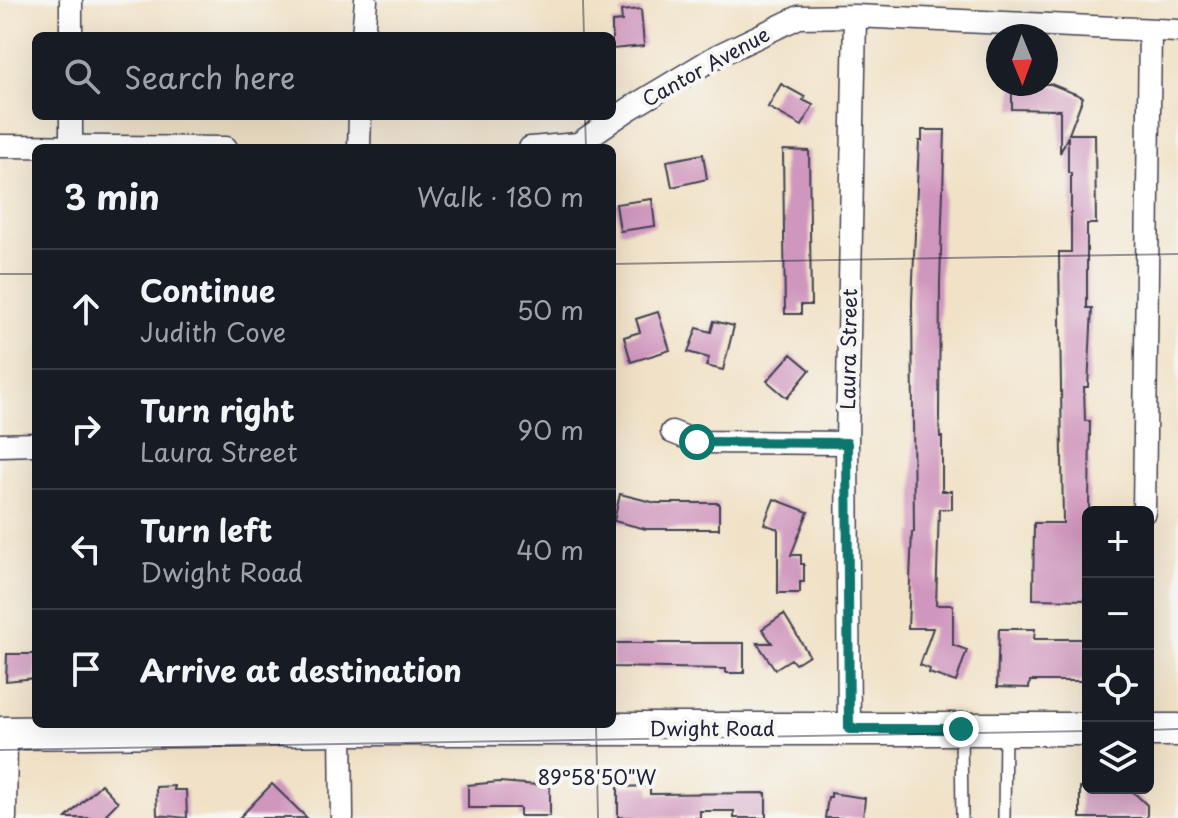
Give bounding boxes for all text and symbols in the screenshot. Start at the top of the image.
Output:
street label: Cantor Avenue [636,19,775,114]
north arrow [986,24,1058,96]
search box [32,32,616,120]
icon: search [60,54,104,98]
text: Search here [124,54,296,99]
text: 3 min [64,170,160,222]
text: Walk · 180 m [417,177,584,216]
text: Continue [140,267,275,312]
icon: ahead [64,287,108,331]
street label: Laura Street [832,288,864,410]
text: 50 m [517,290,584,329]
text: Judith Cove [140,312,286,351]
text: Turn right [140,387,295,432]
icon: right [64,407,108,451]
text: 90 m [517,410,584,449]
route start [679,424,715,460]
text: Laura Street [140,432,298,471]
map controls [1082,506,1154,794]
button: + [1082,506,1154,578]
text: Turn left [140,507,272,552]
icon: left [64,527,108,571]
text: 40 m [516,530,584,569]
text: Dwight Road [140,552,303,591]
button: − [1082,578,1154,650]
icon: arrive [64,647,108,691]
text: Arrive at destination [140,647,462,692]
button: locate [1082,650,1154,722]
route end [943,711,979,747]
street label: Dwight Road [649,713,775,743]
button: layers [1082,722,1154,794]
text: 89°58'50"W [538,762,657,792]

